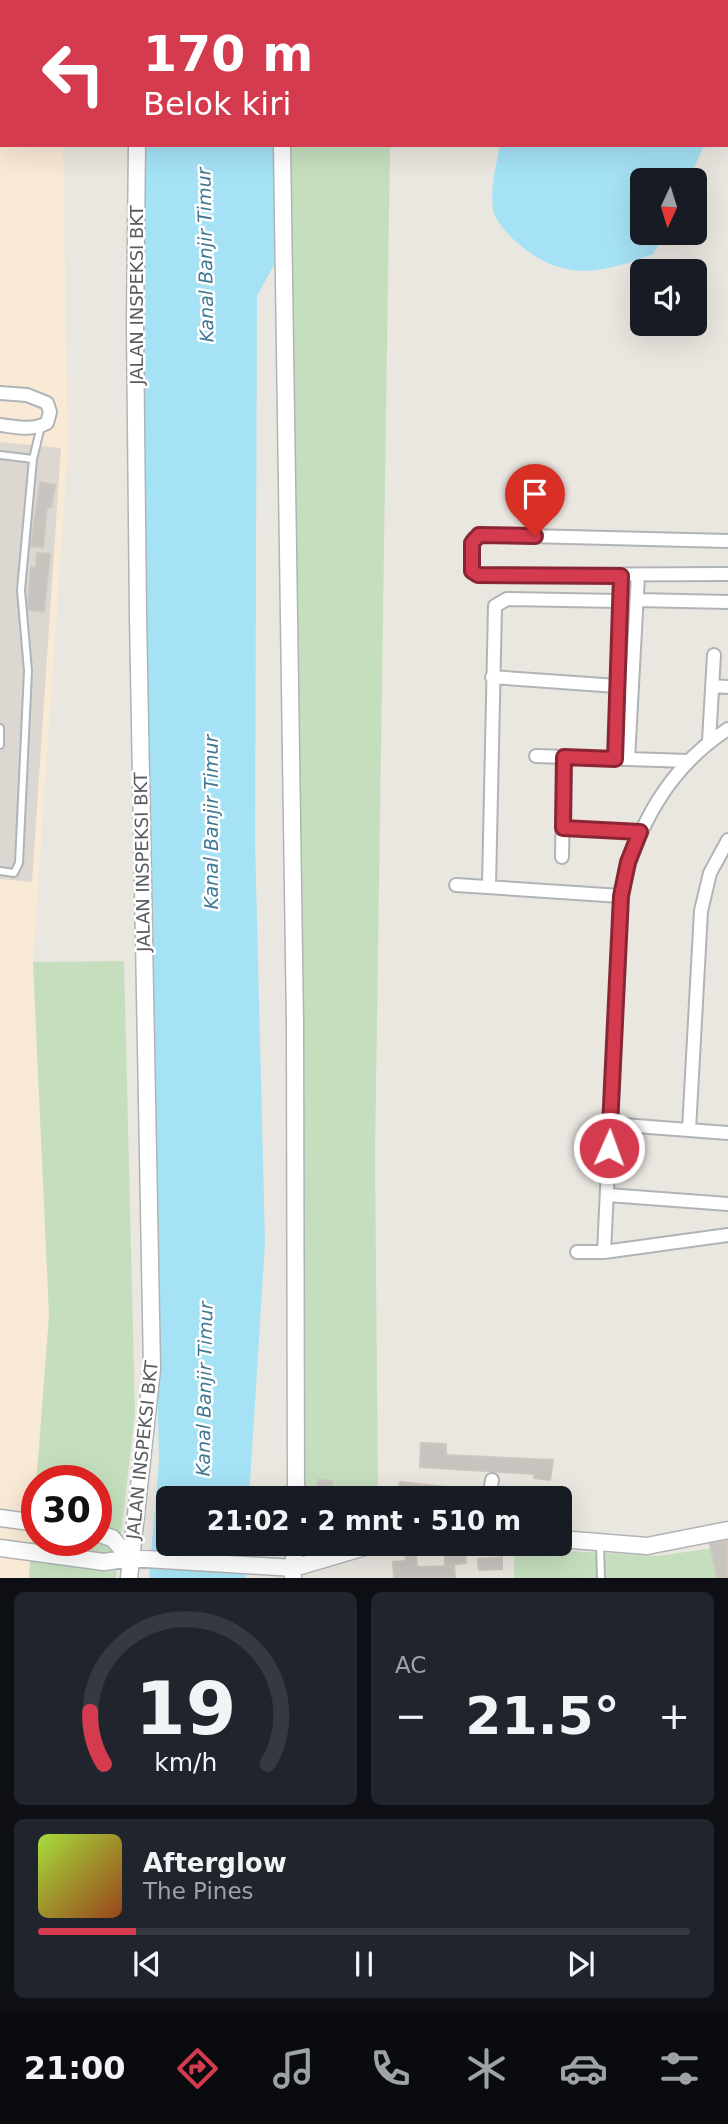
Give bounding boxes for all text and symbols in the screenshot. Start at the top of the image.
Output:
text: 170 m [143,26,313,83]
icon: left [28,28,119,119]
text: Belok kiri [143,85,291,123]
water label: Kanal Banjir Timur [192,166,218,343]
north arrow [630,168,707,245]
map controls [630,168,707,336]
street label: JALAN INSPEKSI BKT [126,204,147,386]
button: sound [630,259,707,336]
pin [505,464,565,536]
icon: arrive [516,475,554,513]
water label: Kanal Banjir Timur [200,733,222,909]
street label: JALAN INSPEKSI BKT [130,771,154,953]
position arrow [572,1111,646,1185]
water label: Kanal Banjir Timur [191,1300,217,1477]
street label: JALAN INSPEKSI BKT [122,1359,162,1541]
speed limit sign: 30 [21,1465,112,1556]
text: 21:02 · 2 mnt · 510 m [207,1506,521,1536]
text: AC [395,1652,426,1678]
text: 19 [135,1667,236,1752]
text: 21.5° [465,1686,620,1746]
text: − [395,1694,427,1738]
text: + [658,1694,690,1738]
text: km/h [154,1748,217,1777]
text: Afterglow [143,1848,287,1878]
text: The Pines [143,1878,254,1904]
icon: previous [128,1945,166,1983]
icon: pause [345,1945,383,1983]
icon: next [562,1945,600,1983]
icon: directions [173,2044,222,2093]
icon: music [269,2044,318,2093]
icon: phone [366,2044,415,2093]
icon: climate [462,2044,511,2093]
icon: car [559,2044,608,2093]
icon: filters [655,2044,704,2093]
text: 21:00 [24,2049,126,2087]

